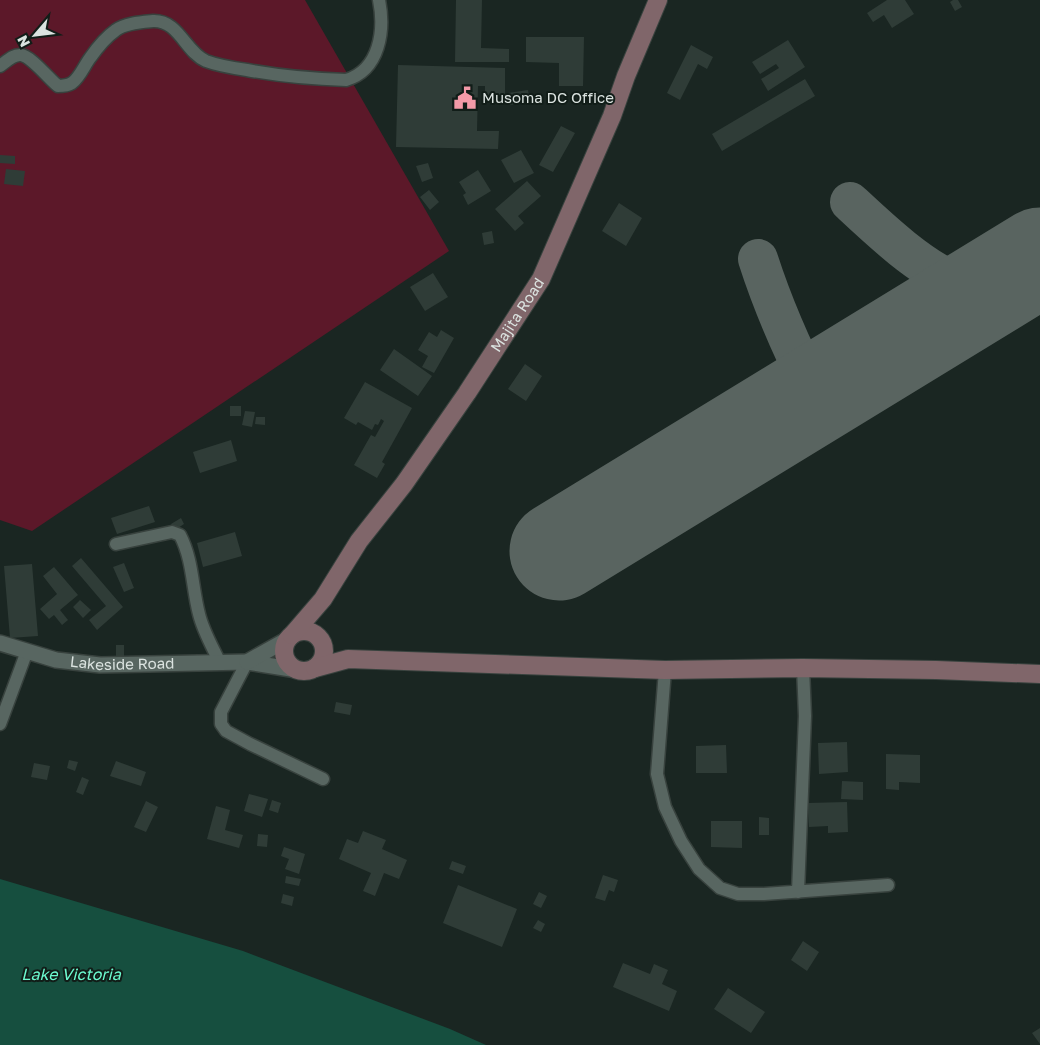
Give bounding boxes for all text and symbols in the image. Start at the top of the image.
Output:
north arrow [10,10,60,60]
text: N [13,33,33,50]
public building icon: Musoma DC Office [452,85,478,111]
place label: Musoma DC Office [482,88,614,106]
street label: Majita Road [486,274,547,355]
street label: Lakeside Road [69,652,175,673]
water label: Lake Victoria [21,964,122,984]

